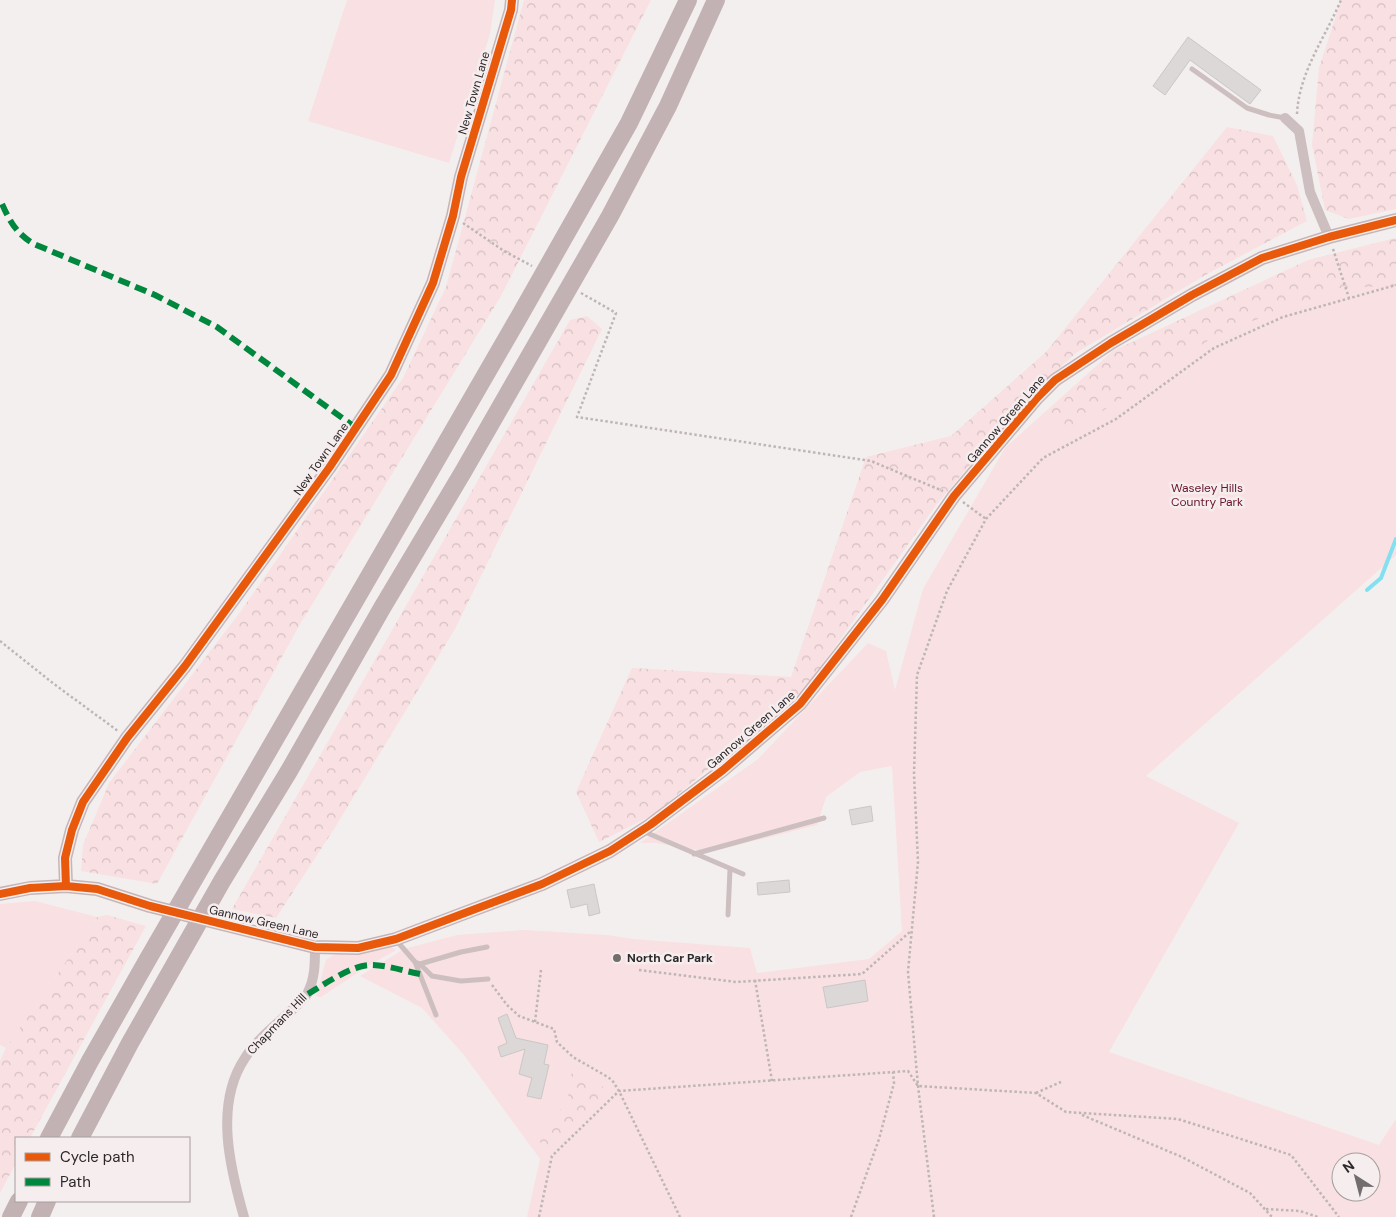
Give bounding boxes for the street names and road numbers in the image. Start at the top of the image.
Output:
street label: New Town Lane [455,50,494,136]
street label: Gannow Green Lane [963,371,1049,467]
street label: New Town Lane [290,419,352,499]
street label: Gannow Green Lane [703,687,799,773]
street label: Gannow Green Lane [208,902,321,942]
street label: Chapmans Hill [244,990,310,1058]

